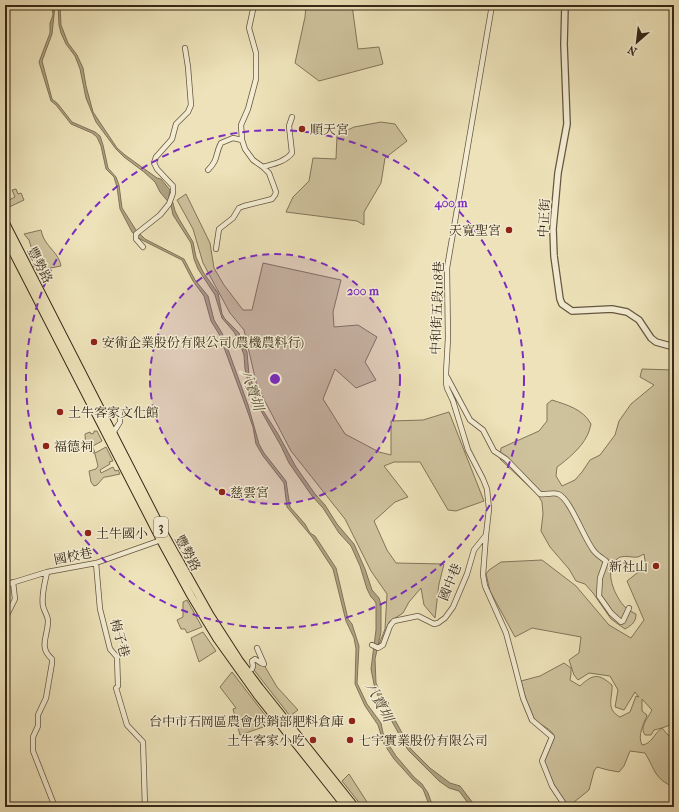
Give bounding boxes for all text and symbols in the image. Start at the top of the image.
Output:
north arrow [617,22,657,62]
text: N [625,42,639,58]
place label: 順天宮 [310,122,349,137]
marker: 順天宮 [297,124,307,134]
text: 400 m [434,196,468,211]
street label: 中正街 [535,198,553,238]
place label: 天寬聖宮 [449,223,501,238]
marker: 天寬聖宮 [504,225,514,235]
street label: 豐勢路 [24,244,56,286]
street label: 中和街五段118巷 [428,261,446,355]
text: 200 m [347,284,380,298]
place label: 安術企業股份有限公司(農機農料行) [102,335,304,350]
marker: 安術企業股份有限公司(農機農料行) [89,337,99,347]
water label: 八寶圳 [237,367,268,415]
centre of rings [268,372,282,386]
place label: 土牛客家文化館 [68,405,159,420]
marker: 土牛客家文化館 [55,407,65,417]
place label: 福德祠 [54,439,93,454]
marker: 福德祠 [41,441,51,451]
place label: 慈雲宮 [230,485,269,500]
marker: 慈雲宮 [217,487,227,497]
road number: 3 [154,517,168,537]
place label: 土牛國小 [96,526,148,541]
marker: 土牛國小 [83,528,93,538]
street label: 豐勢路 [172,532,204,574]
street label: 國校巷 [52,545,94,567]
place label: 新社山 [609,559,648,574]
street label: 國中巷 [436,561,464,603]
marker: 新社山 [651,561,661,571]
street label: 梅子巷 [107,617,133,659]
water label: 八寶圳 [362,679,397,726]
place label: 台中市石岡區農會供銷部肥料倉庫 [149,714,344,729]
marker: 台中市石岡區農會供銷部肥料倉庫 [347,716,357,726]
place label: 土牛客家小吃 [227,733,305,748]
place label: 七宇實業股份有限公司 [358,733,488,748]
marker: 土牛客家小吃 [308,735,318,745]
marker: 七宇實業股份有限公司 [345,735,355,745]

